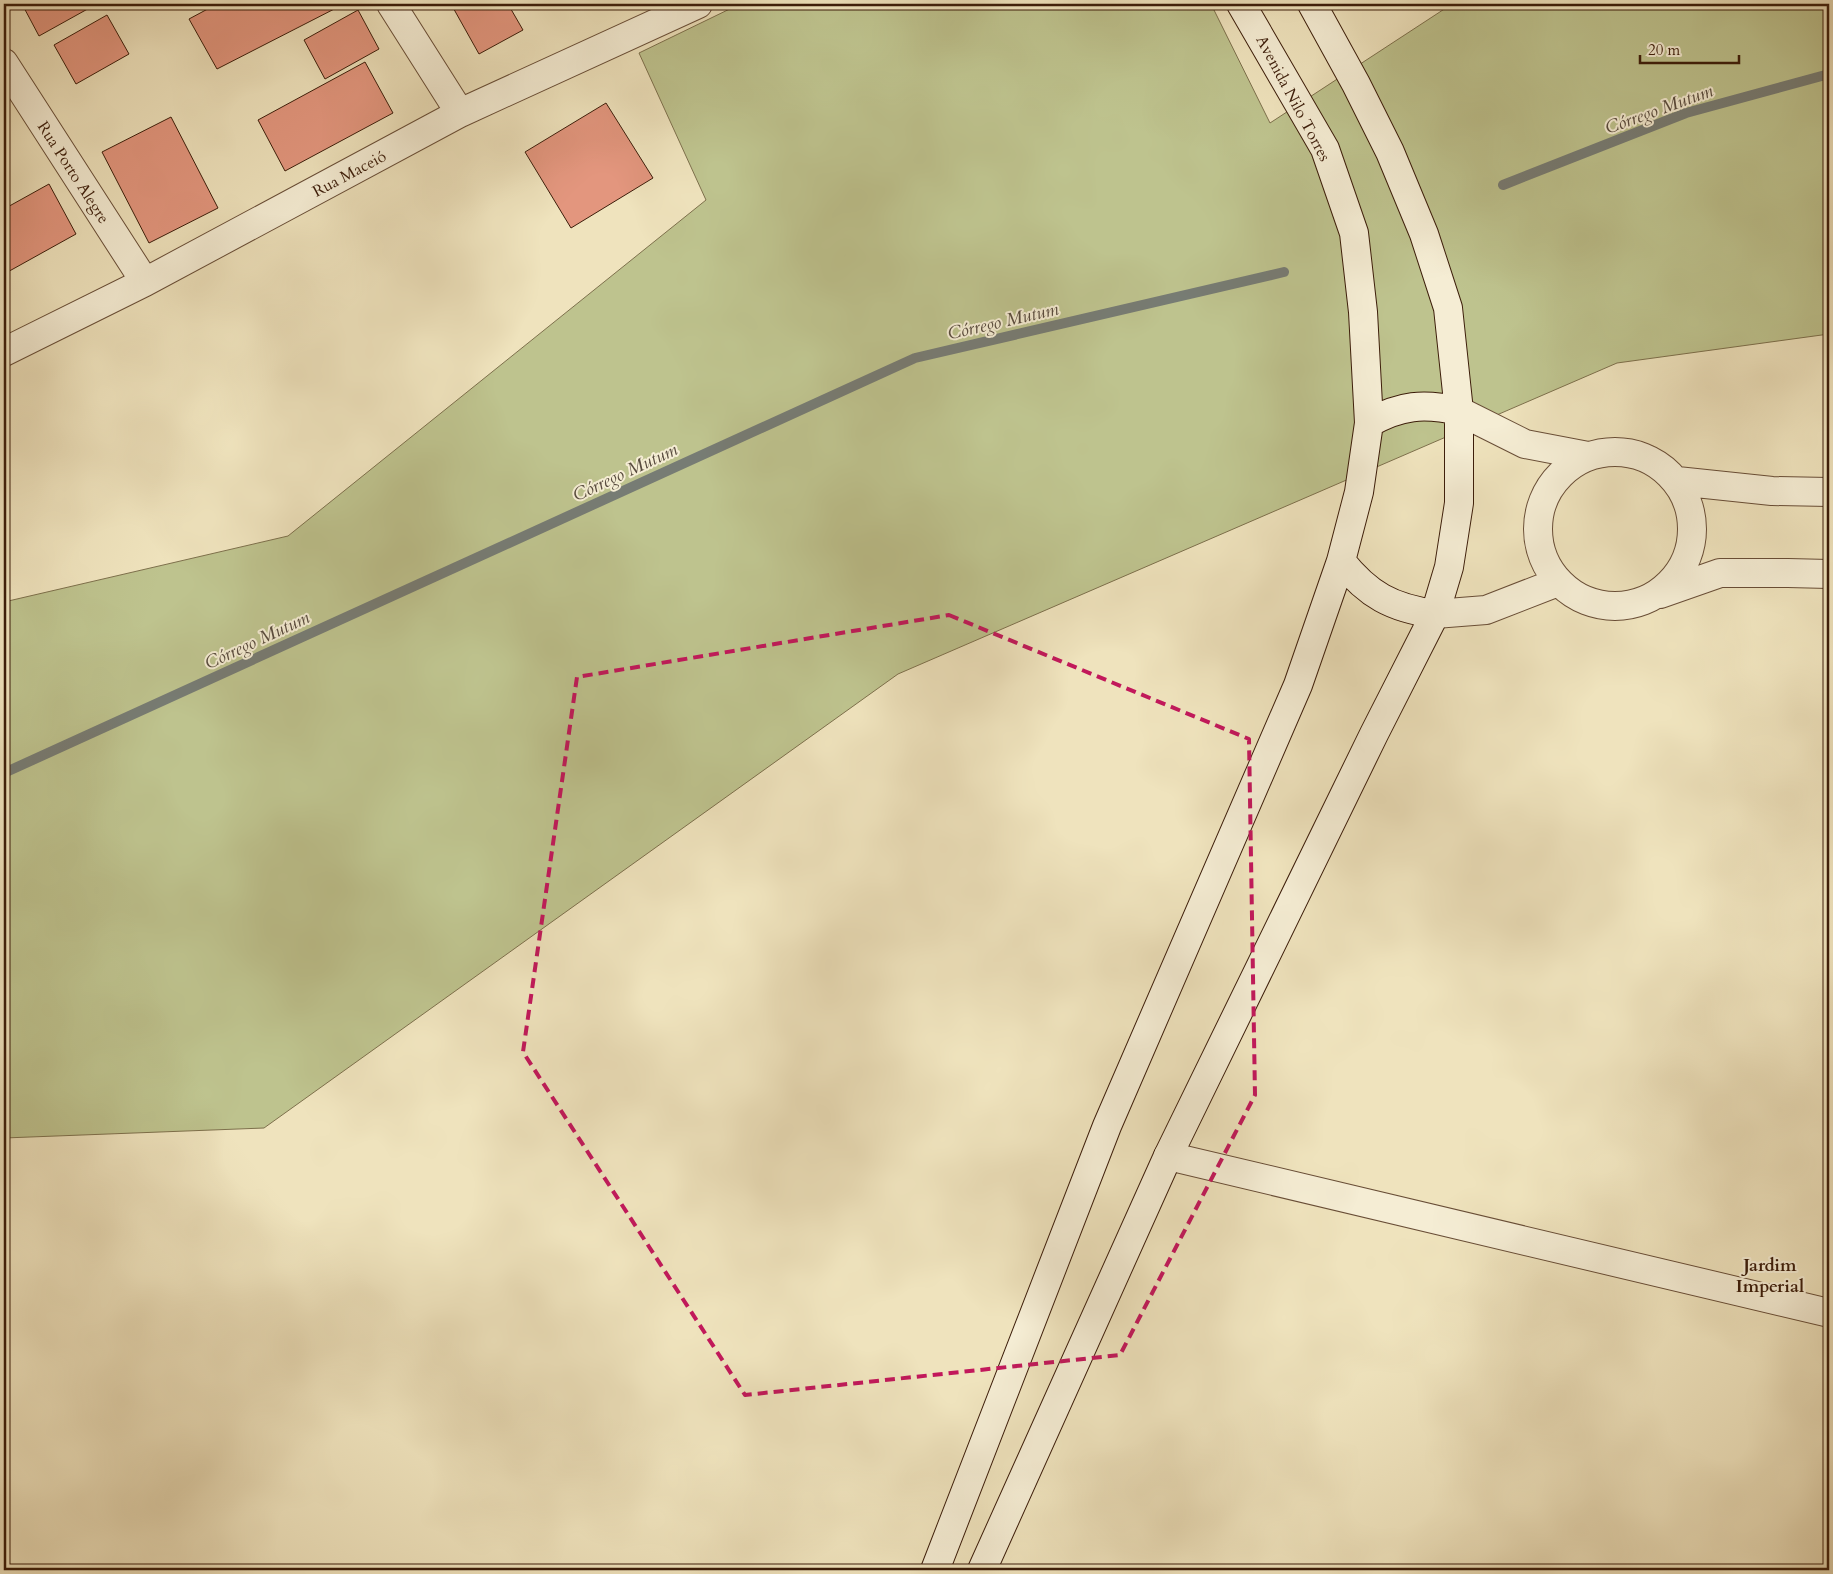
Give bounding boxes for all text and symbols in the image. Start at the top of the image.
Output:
street label: Avenida Nilo Torres [1251,32,1336,165]
scale bar [1640,32,1739,64]
text: 20 m [1648,40,1680,60]
water label: Córrego Mutum [1602,78,1717,141]
street label: Rua Porto Alegre [32,117,114,228]
street label: Rua Maceió [309,145,391,203]
water label: Córrego Mutum [945,296,1061,346]
water label: Córrego Mutum [569,437,682,508]
water label: Córrego Mutum [201,605,314,676]
district label: Jardim Imperial [1736,1253,1804,1299]

